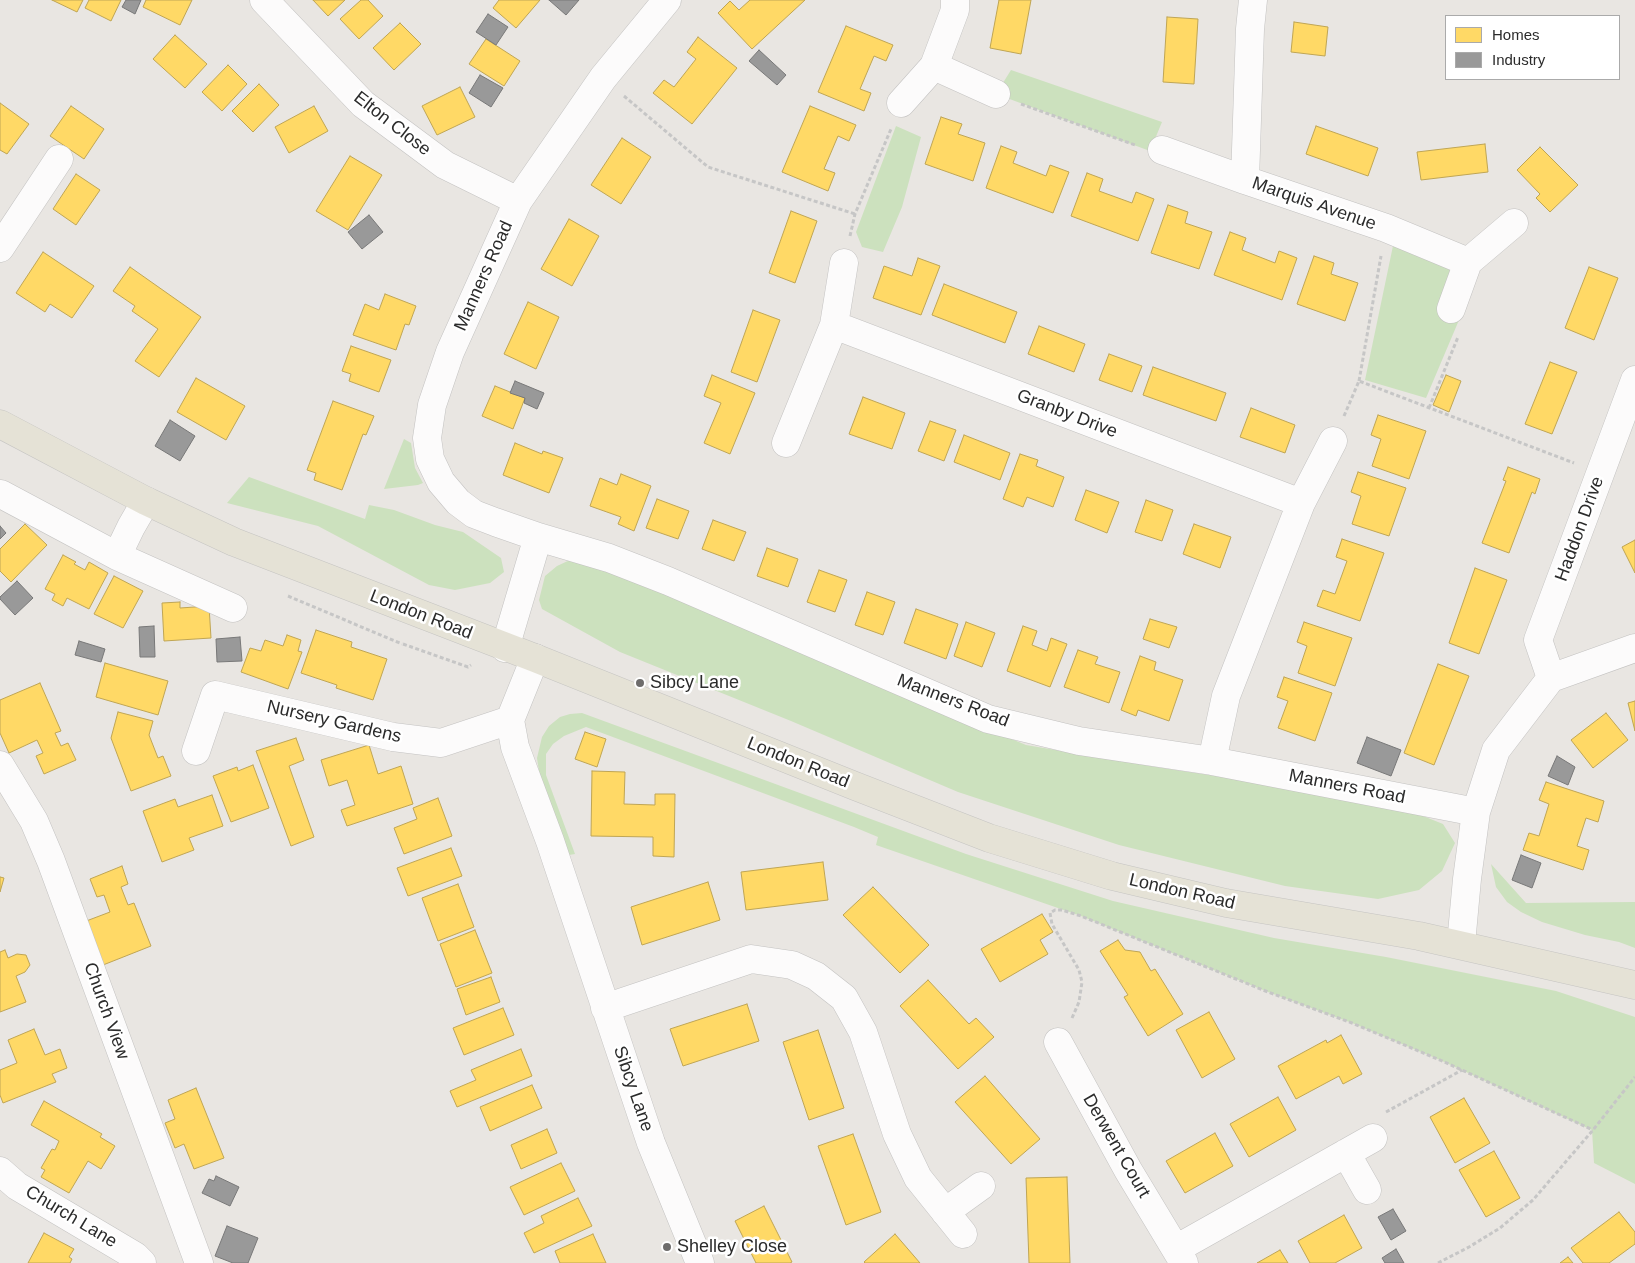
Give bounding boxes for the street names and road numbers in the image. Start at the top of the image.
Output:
street label: Elton Close [349,87,435,161]
street label: Marquis Avenue [1249,173,1379,235]
street label: Manners Road [450,218,518,334]
street label: Granby Drive [1014,385,1120,443]
street label: Haddon Drive [1551,474,1609,584]
street label: London Road [367,586,475,644]
street label: Manners Road [894,670,1012,732]
street label: Nursery Gardens [265,696,403,748]
street label: London Road [744,733,852,793]
street label: Manners Road [1287,765,1407,809]
street label: London Road [1127,869,1237,915]
street label: Church View [78,960,134,1062]
street label: Sibcy Lane [608,1043,658,1135]
street label: Derwent Court [1078,1090,1154,1202]
street label: Church Lane [21,1181,121,1253]

